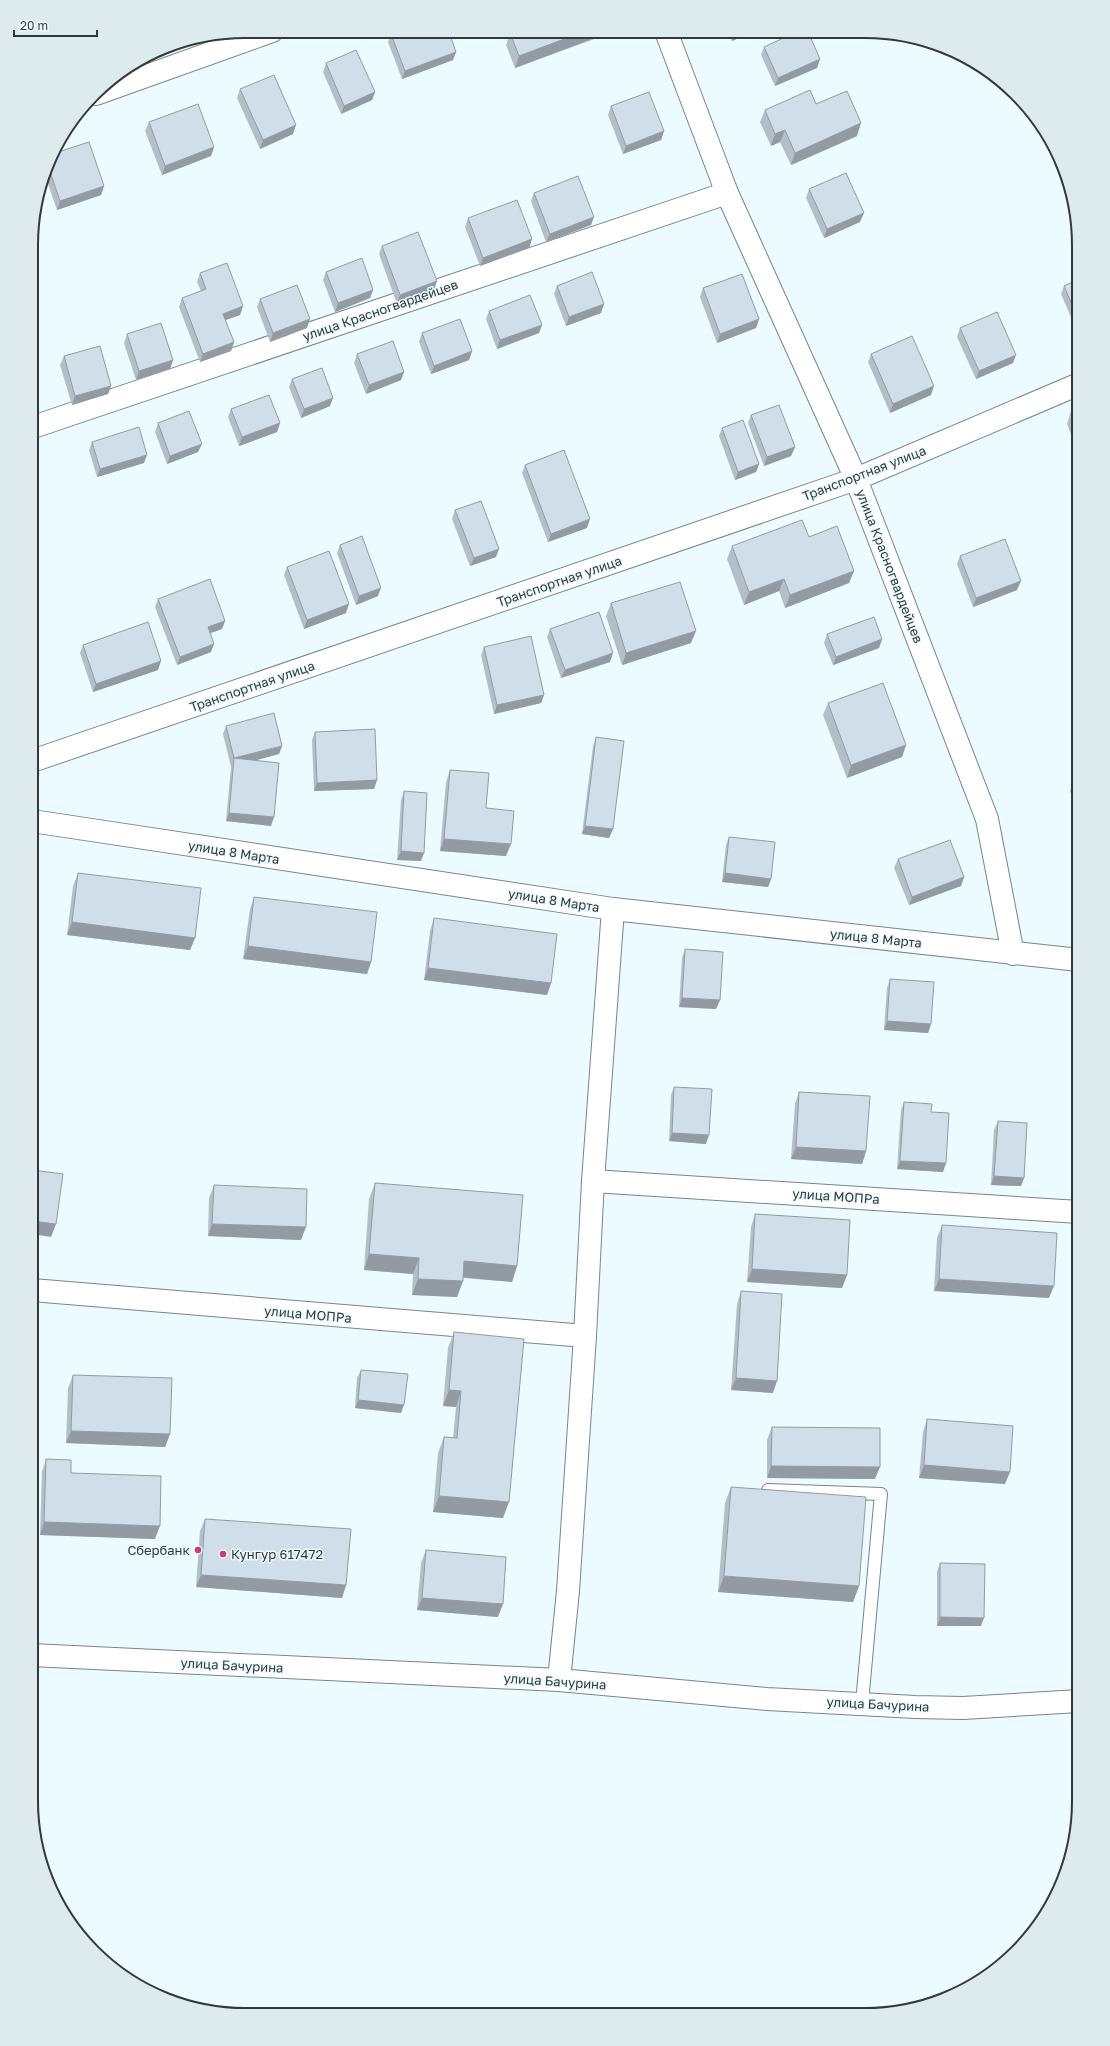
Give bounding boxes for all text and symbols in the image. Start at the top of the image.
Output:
scale bar [14,12,97,38]
text: 20 m [20,18,48,33]
street label: улица Красногвардейцев [300,276,460,344]
street label: Транспортная улица [800,442,928,504]
street label: улица Красногвардейцев [853,487,927,645]
street label: Транспортная улица [494,552,624,610]
street label: Транспортная улица [187,657,317,715]
street label: улица 8 Марта [187,837,281,867]
street label: улица 8 Марта [507,885,601,915]
street label: улица 8 Марта [829,925,923,951]
street label: улица МОПРа [792,1185,880,1207]
street label: улица МОПРа [264,1302,352,1326]
place label: Сбербанк [127,1542,191,1558]
marker: Сбербанк [193,1545,203,1555]
place label: Кунгур 617472 [231,1546,323,1562]
marker: Кунгур 617472 [218,1549,228,1559]
street label: улица Бачурина [180,1654,284,1676]
street label: улица Бачурина [503,1669,607,1693]
street label: улица Бачурина [826,1693,930,1715]

